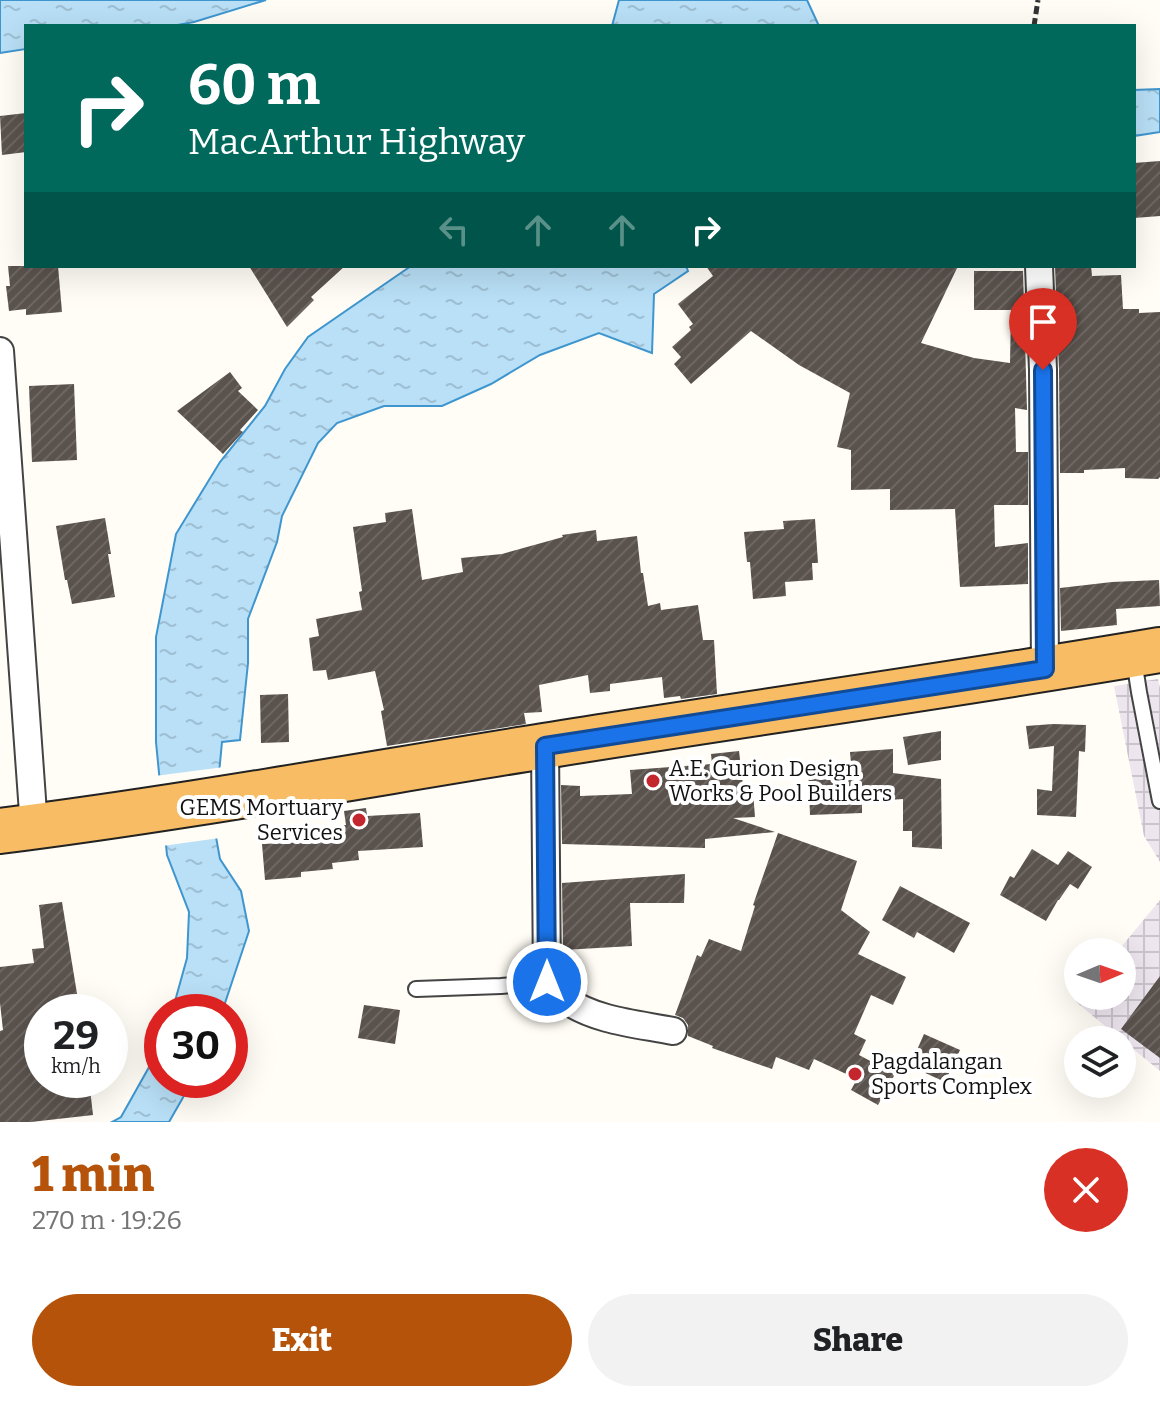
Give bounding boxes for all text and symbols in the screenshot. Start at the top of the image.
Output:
text: 60 m [188,52,320,119]
icon: right [56,56,160,160]
text: MacArthur Highway [188,120,525,164]
icon: left [432,208,476,252]
icon: ahead [516,208,560,252]
icon: ahead [600,208,644,252]
icon: right [684,208,728,252]
pin [1009,288,1077,370]
icon: arrive [1021,300,1065,344]
place label: A.E. Gurion Design Works & Pool Builders [669,755,892,807]
marker: A.E. Gurion Design Works & Pool Builders [644,772,662,790]
place label: GEMS Mortuary Services [179,794,343,846]
marker: GEMS Mortuary Services [350,811,368,829]
north arrow [1064,938,1136,1010]
map controls [1064,938,1136,1098]
position arrow [505,940,589,1024]
speed limit sign: 30 [144,994,248,1098]
text: 29 [53,1012,99,1060]
button: layers [1064,1026,1136,1098]
place label: Pagdalangan Sports Complex [871,1048,1032,1100]
text: km/h [51,1054,101,1078]
marker: Pagdalangan Sports Complex [846,1065,864,1083]
text: 1 min [32,1146,154,1204]
button: close [1044,1148,1128,1232]
text: 270 m · 19:26 [32,1205,182,1236]
button: Exit [32,1294,572,1386]
button: Share [588,1294,1128,1386]

